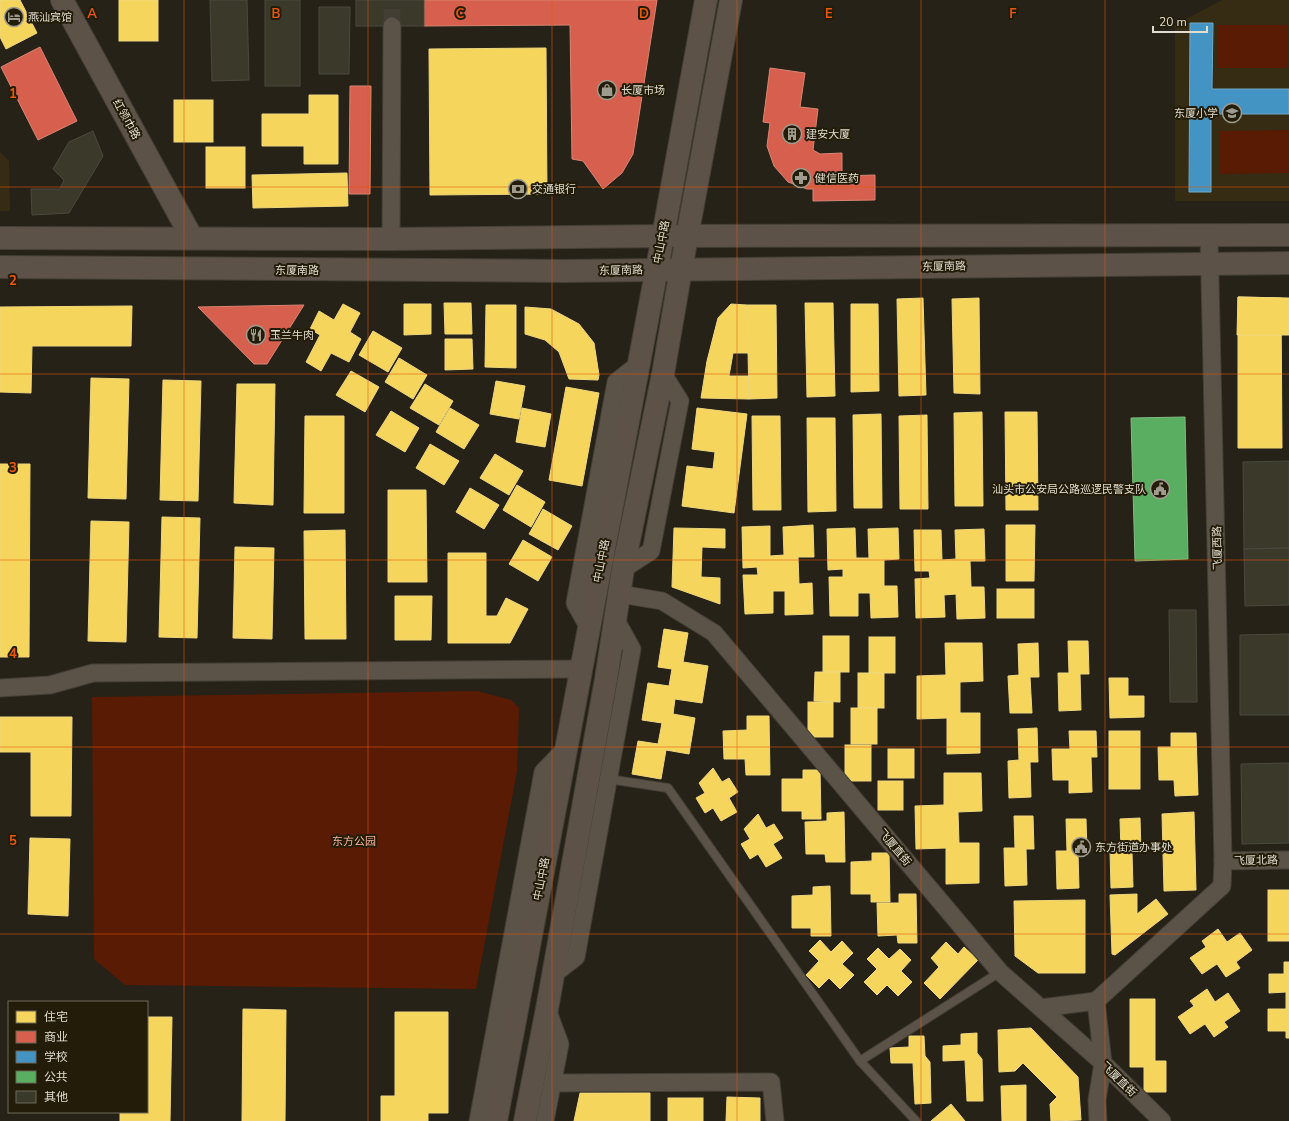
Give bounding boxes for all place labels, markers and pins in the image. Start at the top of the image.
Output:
hotel icon: 燕汕宾馆 [3,6,25,28]
place label: 燕汕宾馆 [28,10,72,25]
shop icon: 长厦市场 [596,79,618,101]
place label: 长厦市场 [621,83,665,98]
school or university icon: 东厦小学 [1221,102,1243,124]
place label: 东厦小学 [1174,106,1218,121]
building icon: 建安大厦 [781,123,803,145]
place label: 建安大厦 [806,127,850,142]
pharmacy icon: 健信医药 [790,167,812,189]
place label: 健信医药 [815,171,859,186]
bank icon: 交通银行 [507,178,529,200]
place label: 交通银行 [532,182,576,197]
restaurant icon: 玉兰牛肉 [245,324,267,346]
place label: 玉兰牛肉 [270,328,314,343]
public building icon: 汕头市公安局公路巡逻民警支队 [1149,478,1171,500]
place label: 汕头市公安局公路巡逻民警支队 [992,482,1146,497]
public building icon: 东方街道办事处 [1070,836,1092,858]
place label: 东方街道办事处 [1095,840,1172,855]

